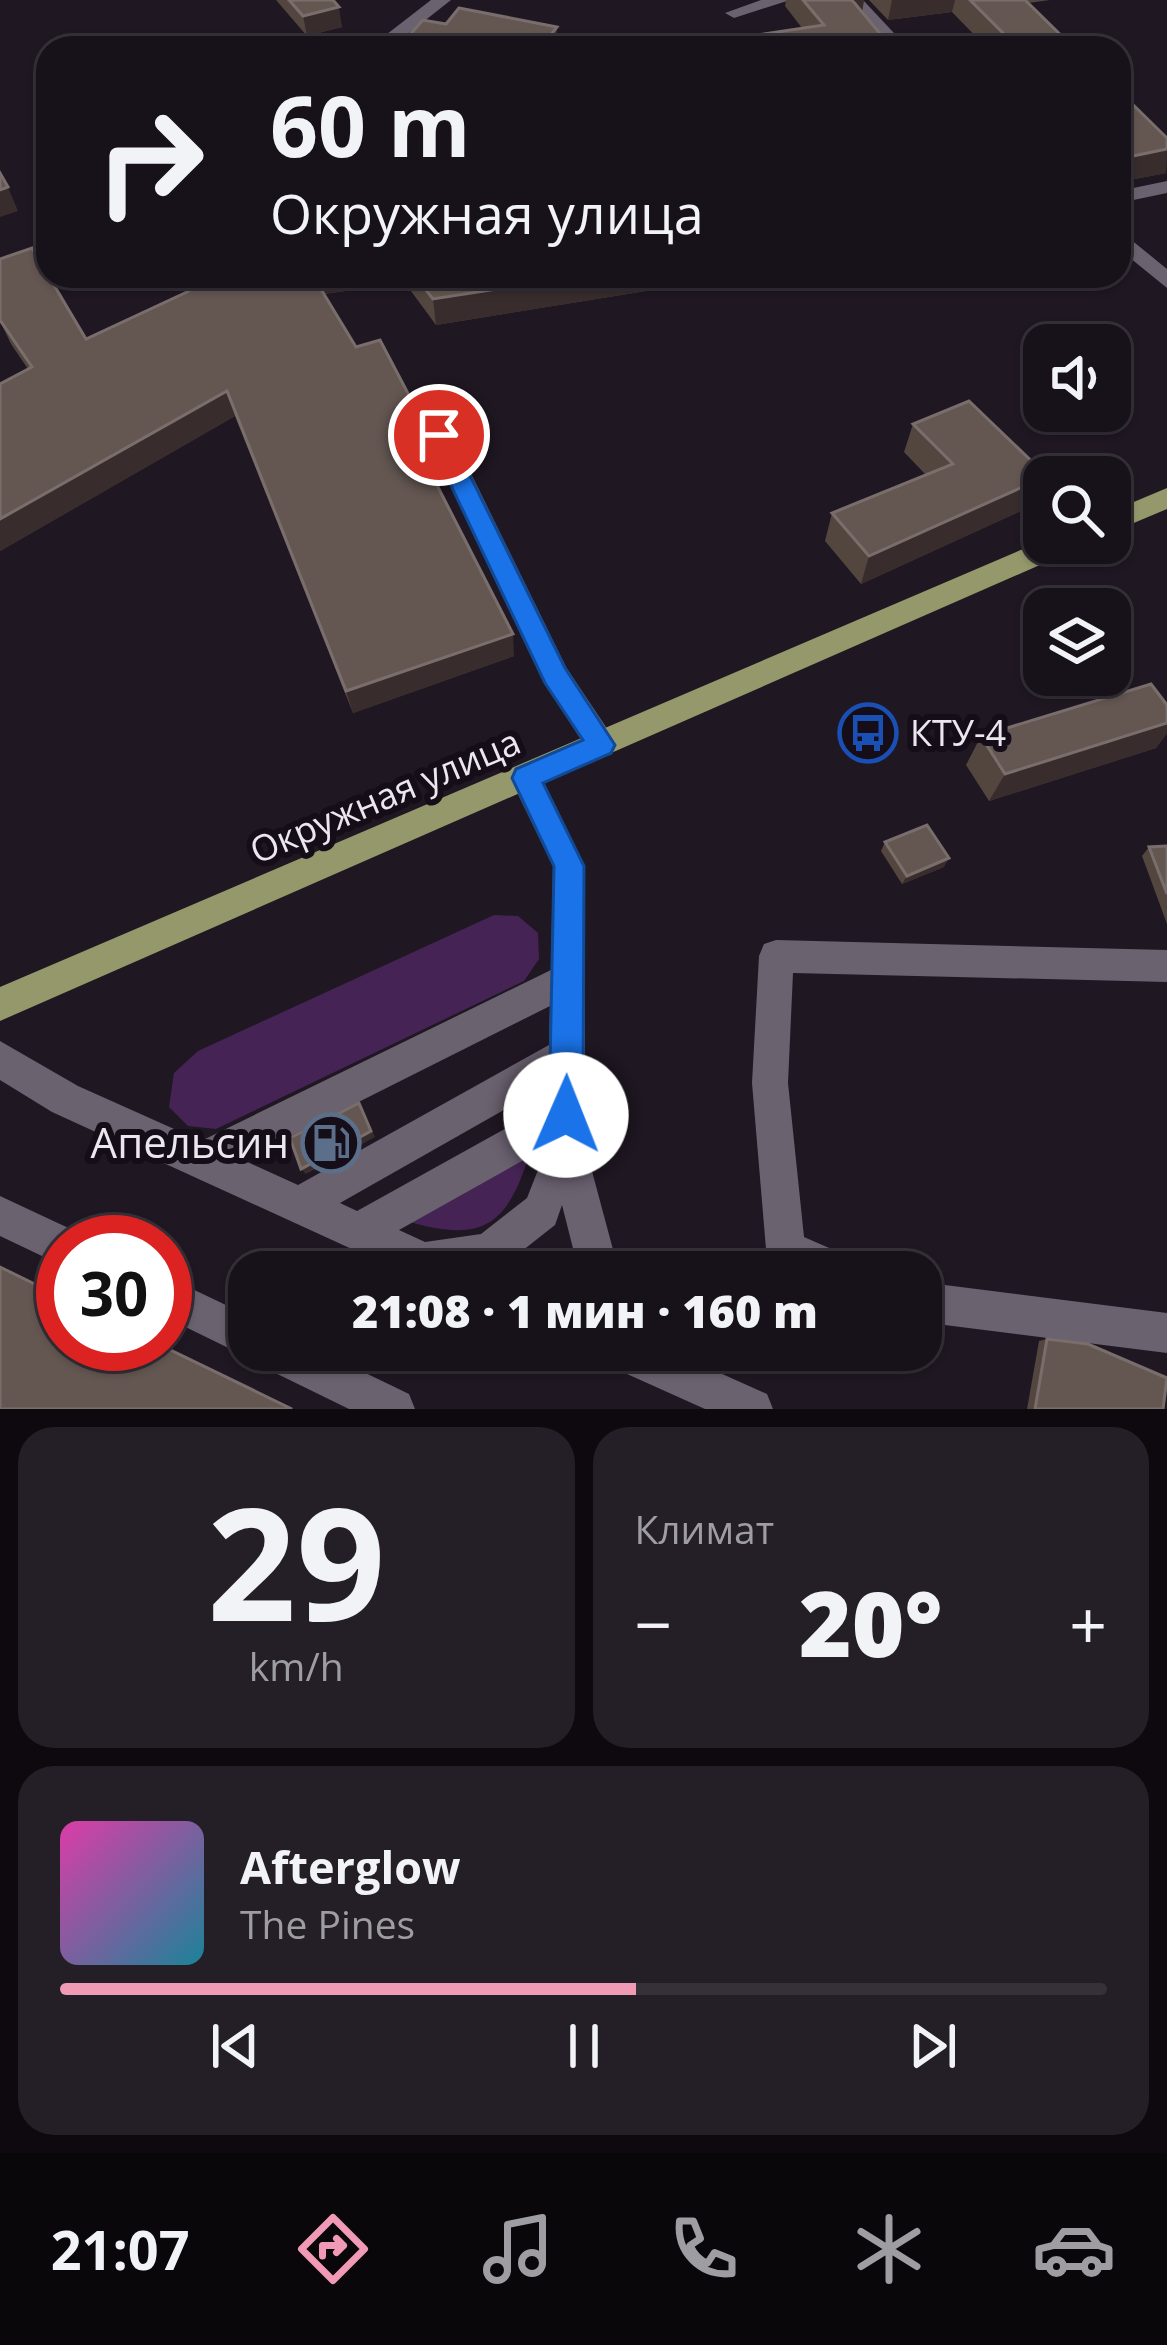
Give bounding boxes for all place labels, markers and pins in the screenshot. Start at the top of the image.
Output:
pin [388,384,490,486]
bus stop icon: КТУ-4 [837,702,899,764]
place label: КТУ-4 [910,708,1006,757]
fuel station icon: Апельсин [300,1112,362,1174]
place label: Апельсин [91,1113,289,1170]

